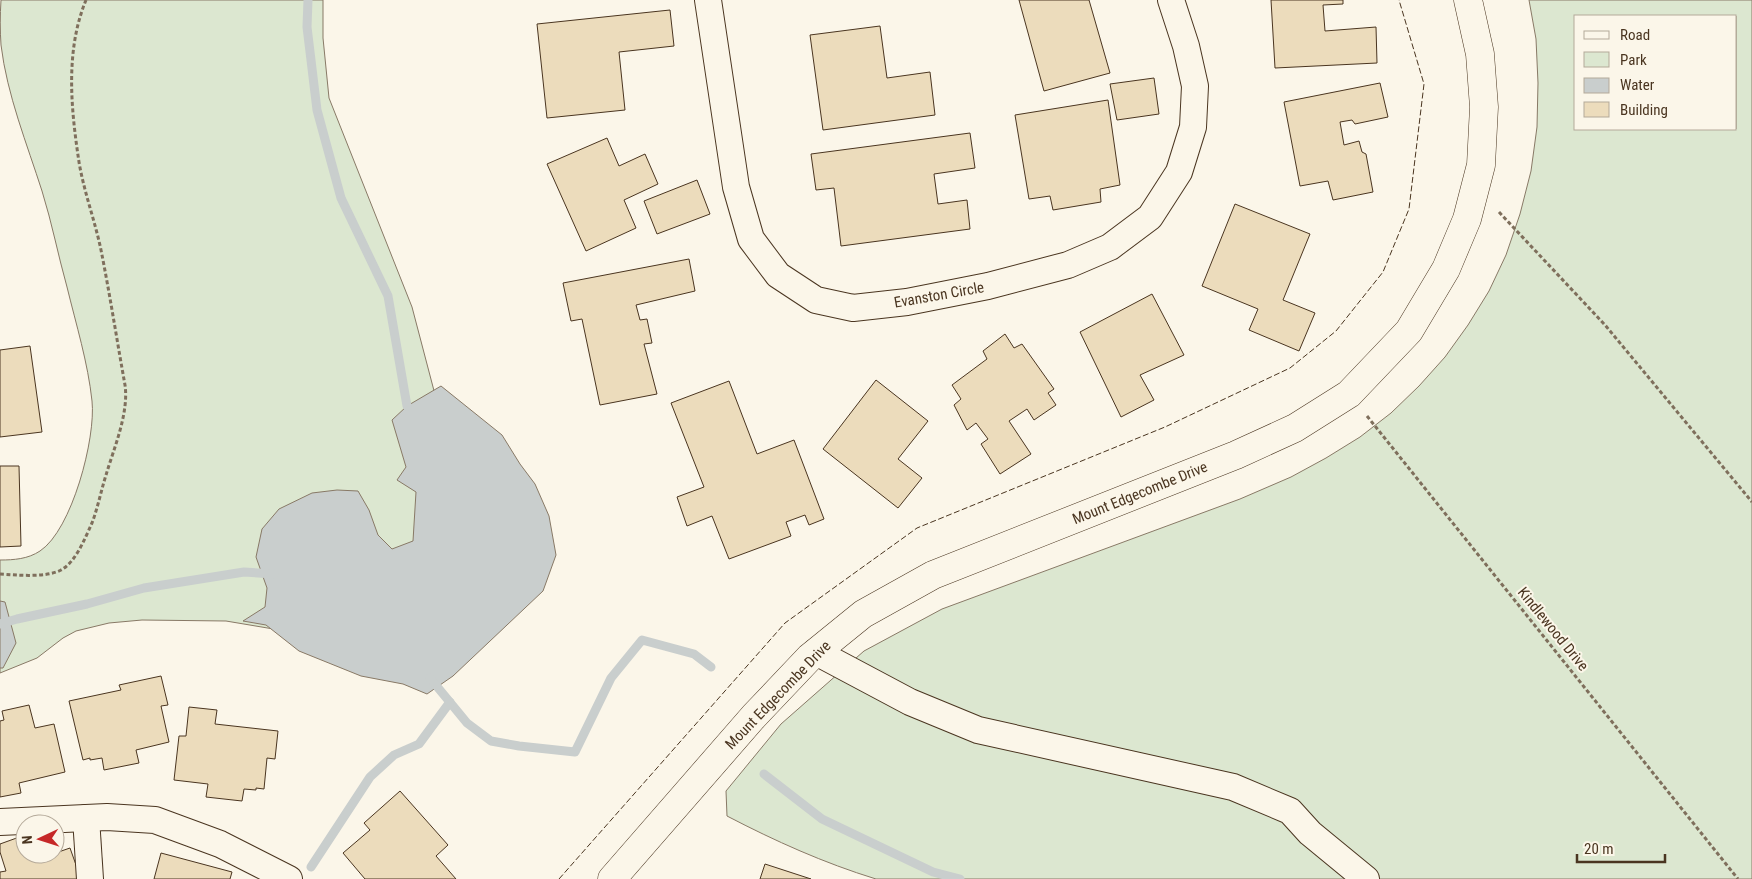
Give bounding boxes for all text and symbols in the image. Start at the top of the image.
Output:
legend [1574,15,1737,130]
text: Road [1620,26,1650,44]
text: Park [1620,51,1647,69]
text: Water [1620,76,1655,94]
text: Building [1620,101,1668,119]
street label: Evanston Circle [893,278,985,312]
street label: Mount Edgecombe Drive [1070,458,1210,528]
street label: Kindlewood Drive [1514,584,1592,674]
street label: Mount Edgecombe Drive [722,637,834,753]
north arrow [15,814,65,864]
scale bar [1577,832,1664,864]
text: N [19,835,35,845]
text: 20 m [1584,840,1614,858]

